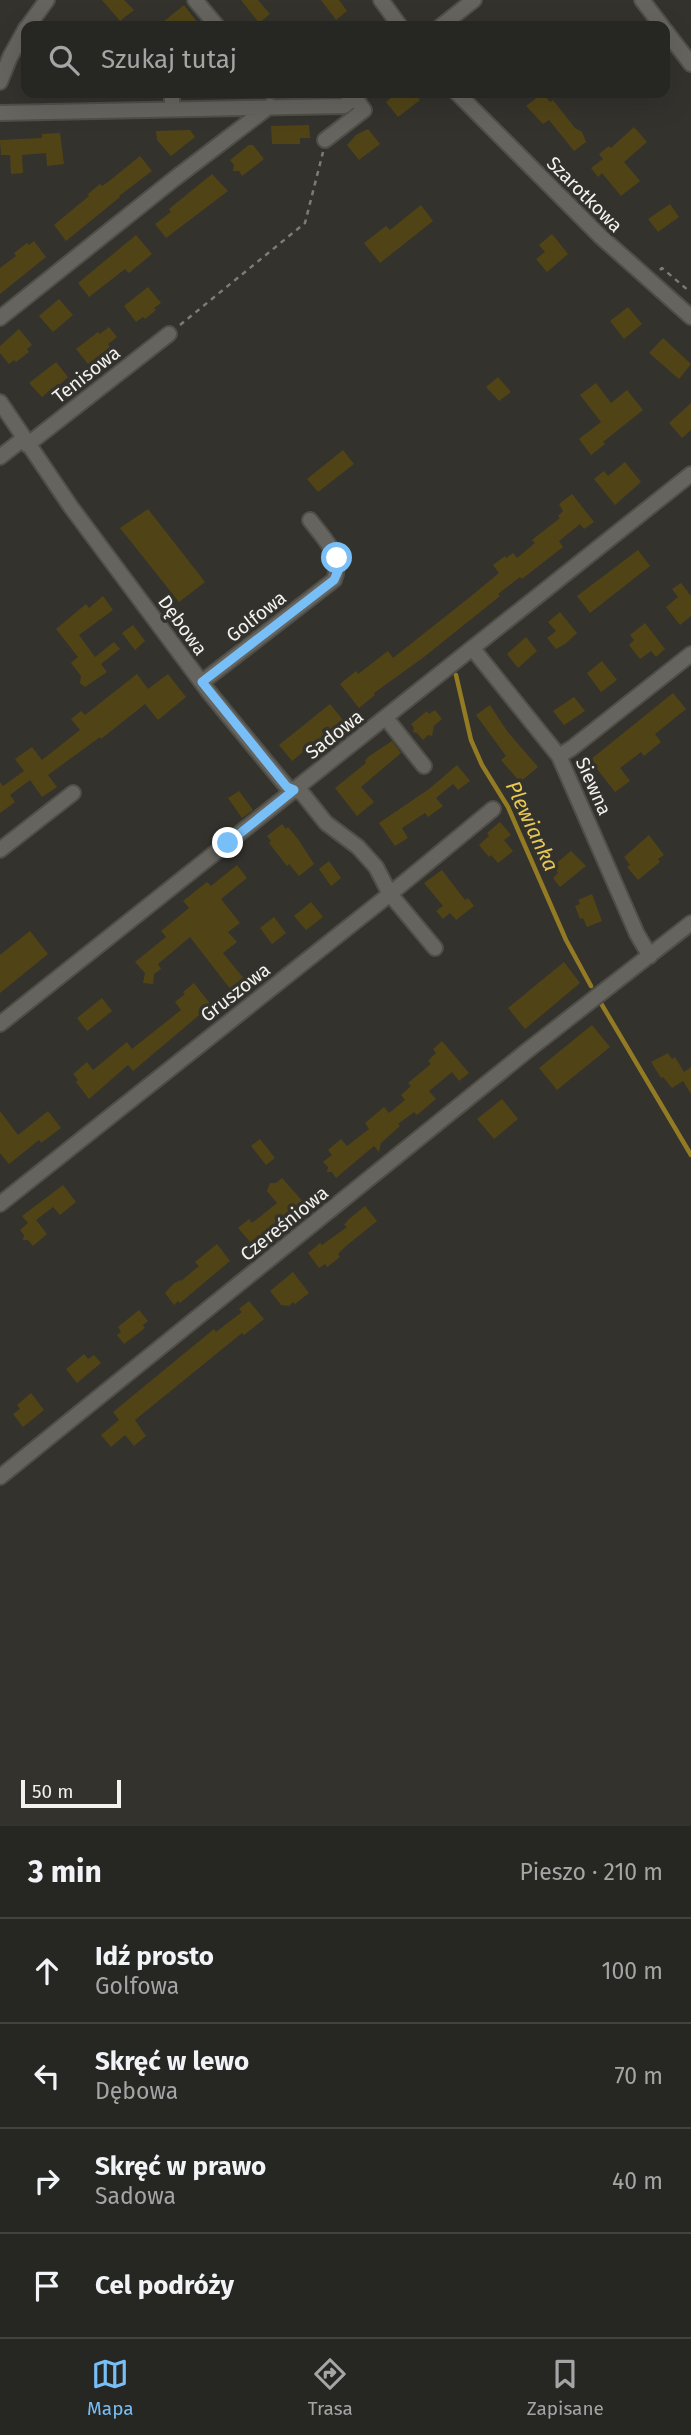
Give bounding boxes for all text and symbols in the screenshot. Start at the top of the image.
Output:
search box [21,21,670,98]
icon: search [45,41,83,79]
text: Szukaj tutaj [101,44,237,75]
street label: Szarotkowa [542,152,627,237]
street label: Tenisowa [48,341,125,408]
route start [321,542,352,573]
street label: Golfowa [222,586,291,647]
street label: Dębowa [153,591,212,660]
street label: Sadowa [301,705,368,764]
street label: Siewna [571,754,616,819]
water label: Plewianka [500,777,564,875]
route end [212,827,243,858]
street label: Gruszowa [196,958,275,1027]
street label: Czereśniowa [236,1181,333,1266]
scale bar [21,1777,121,1809]
text: 50 m [32,1780,73,1803]
text: 3 min [28,1854,102,1890]
text: Pieszo · 210 m [519,1858,663,1886]
text: Idź prosto [95,1941,214,1972]
icon: ahead [28,1952,66,1990]
text: 100 m [602,1957,663,1985]
text: Golfowa [95,1972,179,2000]
text: Skręć w lewo [95,2046,249,2077]
icon: left [28,2057,66,2095]
text: 70 m [614,2062,663,2090]
text: Dębowa [95,2077,178,2105]
text: Skręć w prawo [95,2151,266,2182]
icon: right [28,2162,66,2200]
text: 40 m [612,2167,663,2195]
text: Sadowa [95,2182,176,2210]
icon: arrive [28,2267,66,2305]
text: Cel podróży [95,2270,234,2301]
tab: Mapa [87,2355,134,2420]
tab: Trasa [308,2355,353,2420]
tab: Zapisane [527,2355,604,2420]

